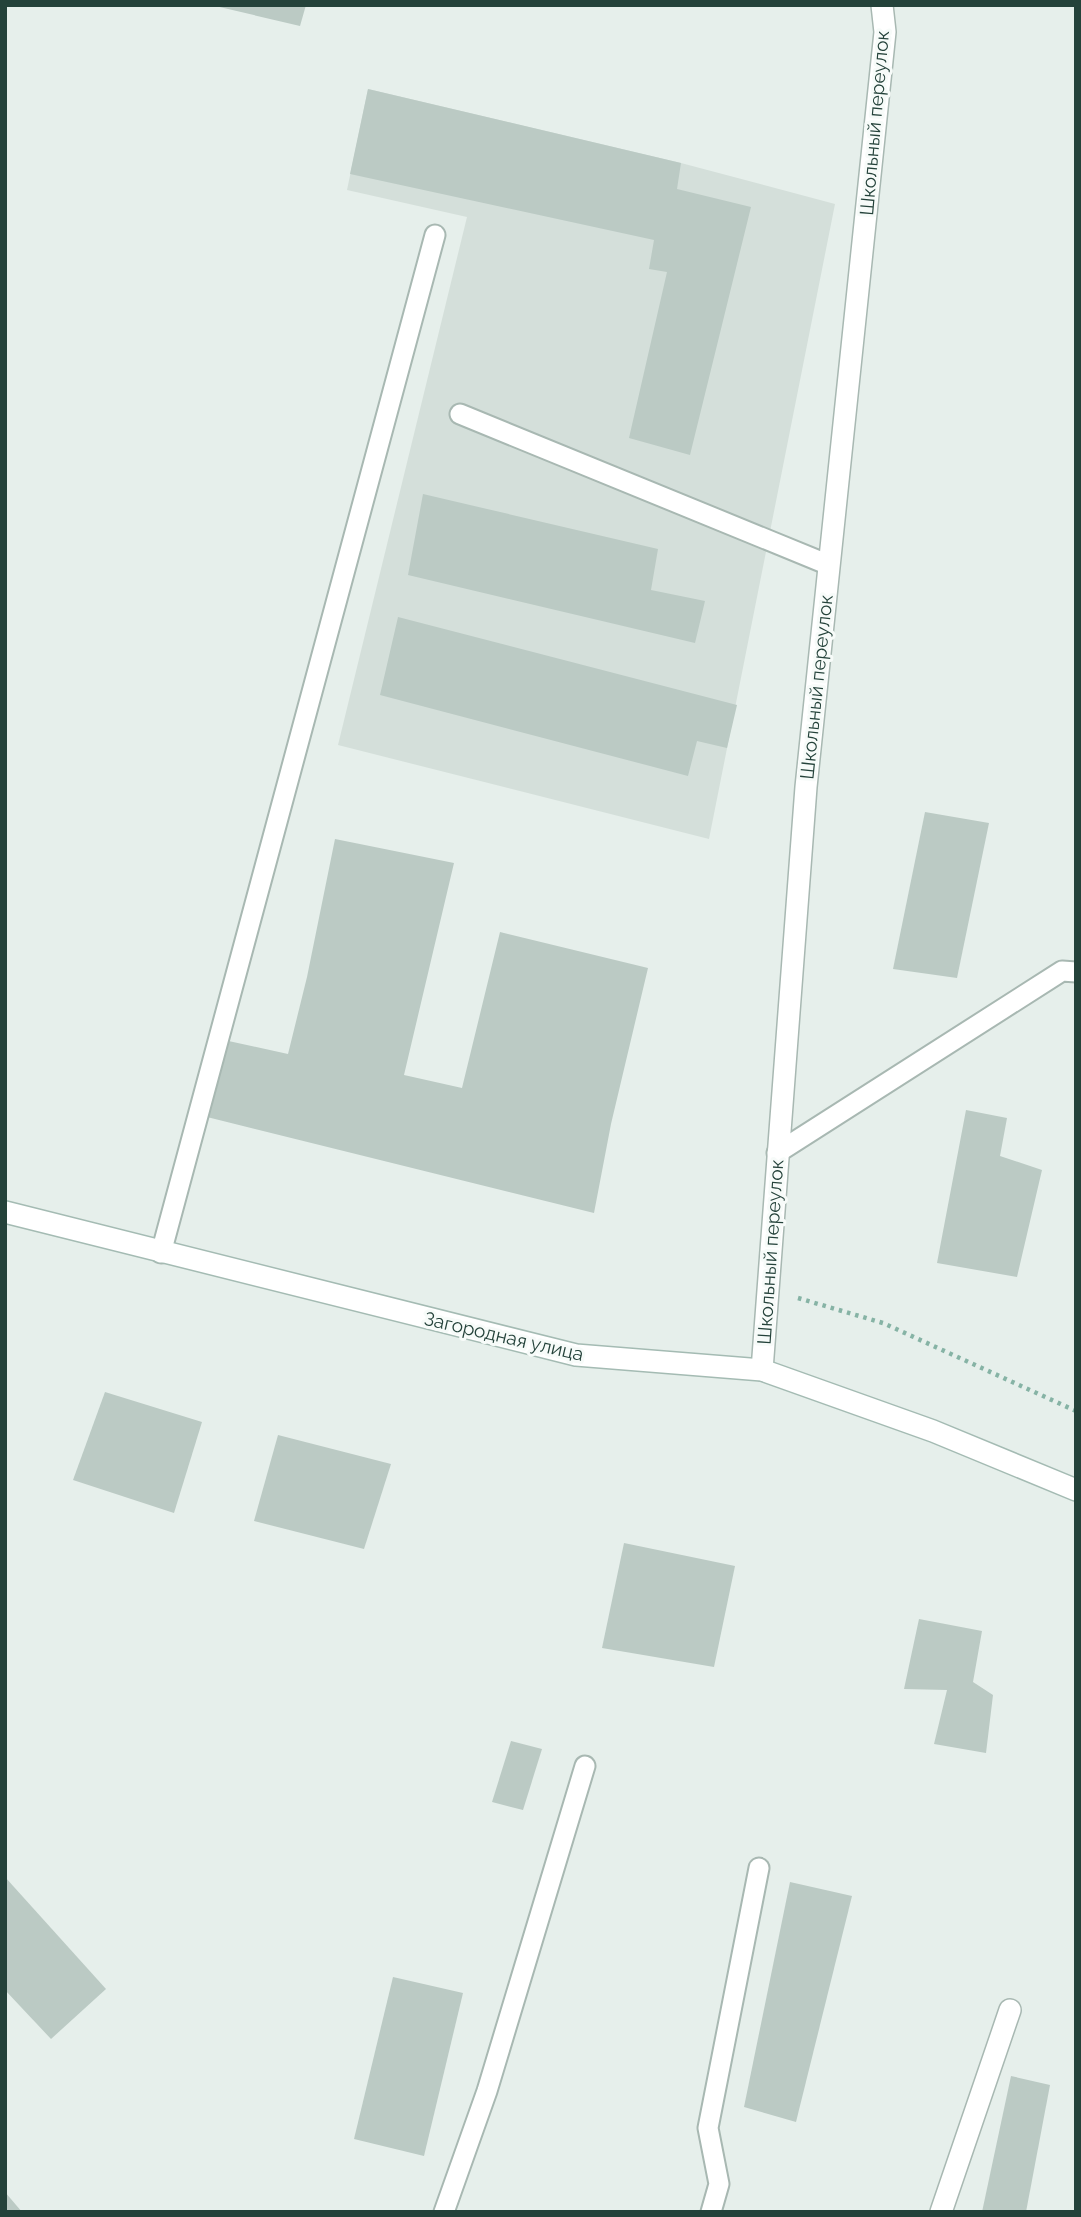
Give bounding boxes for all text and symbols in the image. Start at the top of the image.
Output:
street label: Школьный переулок [855,29,893,216]
street label: Школьный переулок [795,593,837,781]
street label: Школьный переулок [753,1158,787,1345]
street label: Загородная улица [422,1307,586,1365]

